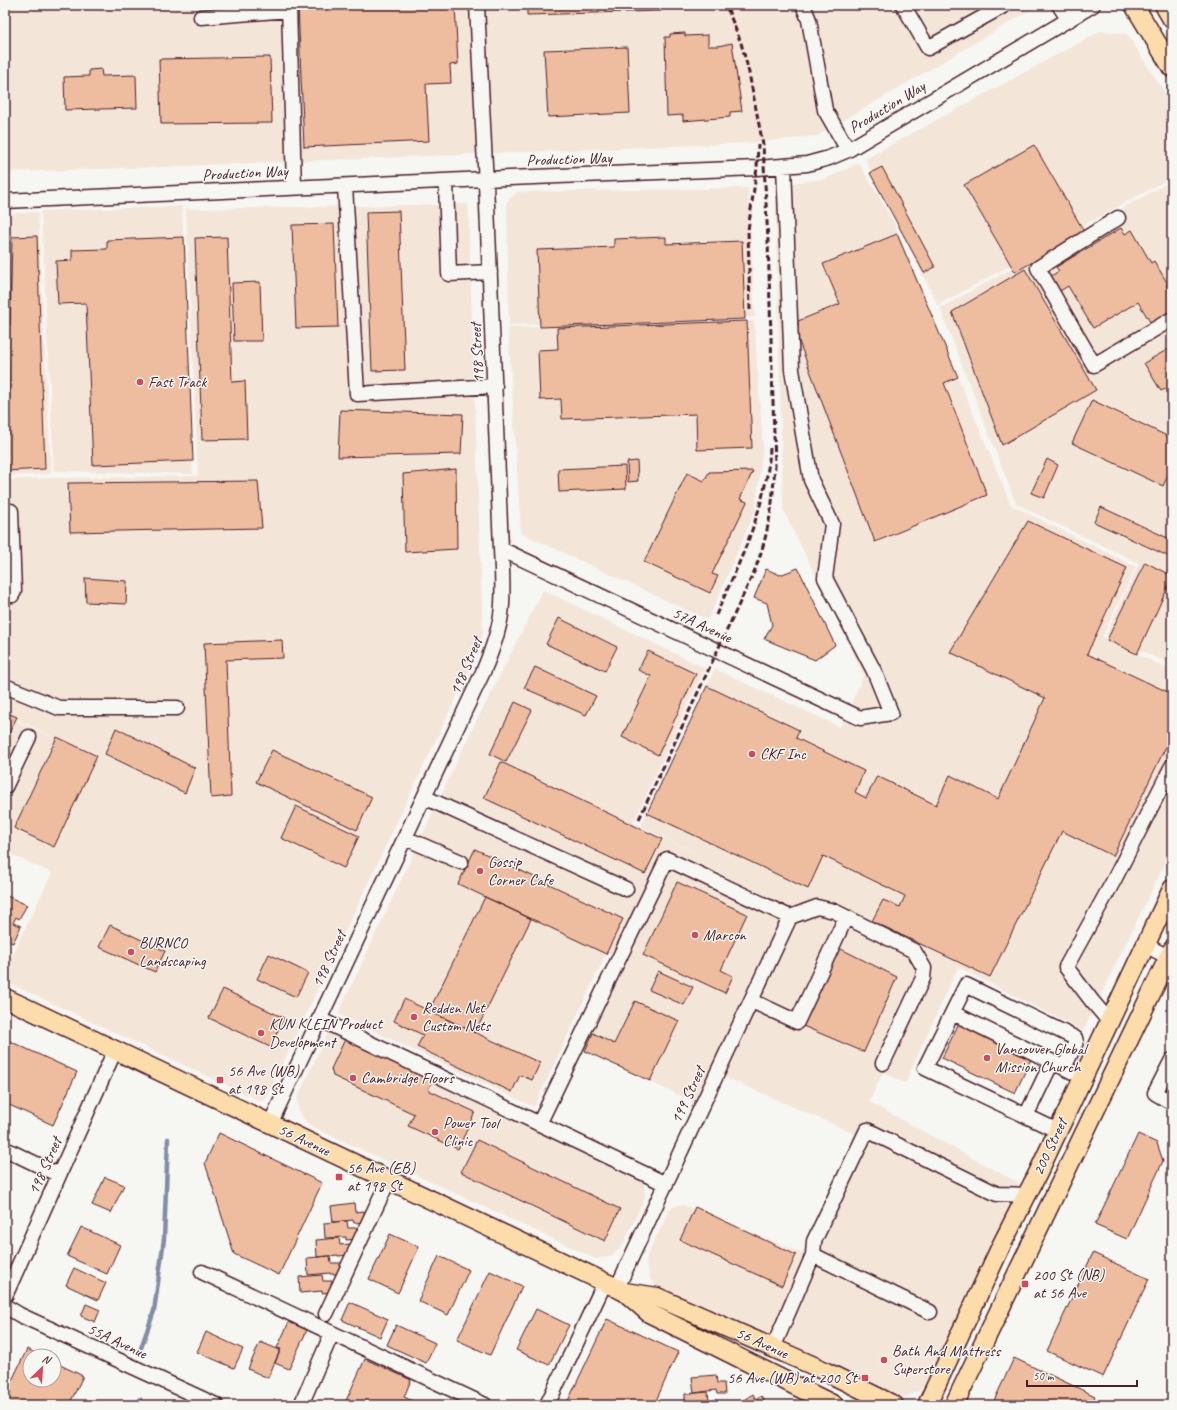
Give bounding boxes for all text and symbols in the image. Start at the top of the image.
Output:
street label: Production Way [845,76,930,138]
street label: Production Way [526,147,614,170]
street label: Production Way [202,161,290,185]
street label: 198 Street [465,320,489,384]
place label: Fast Track [148,372,207,392]
marker: Fast Track [135,377,145,387]
street label: 57A Avenue [669,603,736,648]
street label: 198 Street [445,632,488,698]
place label: CKF Inc [760,744,807,764]
marker: CKF Inc [747,749,757,759]
place label: Gossip Corner Cafe [488,852,555,890]
marker: Gossip Corner Cafe [475,866,485,876]
street label: 198 Street [307,925,352,991]
place label: Marcon [703,925,747,945]
marker: Marcon [690,930,700,940]
place label: BURNCO Landscaping [139,933,207,971]
marker: BURNCO Landscaping [126,947,136,957]
place label: Redden Net Custom Nets [422,998,492,1036]
marker: Redden Net Custom Nets [409,1012,419,1022]
place label: KUN KLEIN Product Development [269,1014,384,1052]
marker: KUN KLEIN Product Development [256,1028,266,1038]
place label: Vancouver Global Mission Church [995,1039,1089,1077]
marker: Vancouver Global Mission Church [982,1053,992,1063]
place label: 56 Ave (WB) at 198 St [228,1061,300,1099]
street label: 199 Street [666,1061,711,1127]
place label: Cambridge Floors [361,1068,455,1088]
marker: Cambridge Floors [348,1073,358,1083]
marker: 56 Ave (WB) at 198 St [215,1075,225,1085]
place label: Power Tool Clinic [443,1113,502,1151]
street label: 200 Street [1028,1113,1073,1179]
street label: 56 Avenue [275,1119,335,1161]
marker: Power Tool Clinic [430,1127,440,1137]
street label: 198 Street [24,1132,68,1198]
place label: 56 Ave (EB) at 198 St [347,1158,416,1196]
marker: 56 Ave (EB) at 198 St [334,1172,344,1182]
place label: 200 St (NB) at 56 Ave [1033,1265,1105,1303]
marker: 200 St (NB) at 56 Ave [1020,1279,1030,1289]
street label: 55A Avenue [84,1319,151,1364]
street label: 56 Avenue [733,1323,793,1364]
place label: Bath And Mattress Superstore [892,1341,1002,1379]
north arrow [22,1348,62,1388]
text: N [40,1351,54,1368]
marker: Bath And Mattress Superstore [879,1355,889,1365]
scale bar [1027,1362,1137,1388]
place label: 56 Ave (WB) at 200 St [727,1368,859,1388]
text: 50 m [1033,1368,1055,1384]
marker: 56 Ave (WB) at 200 St [860,1373,870,1383]

